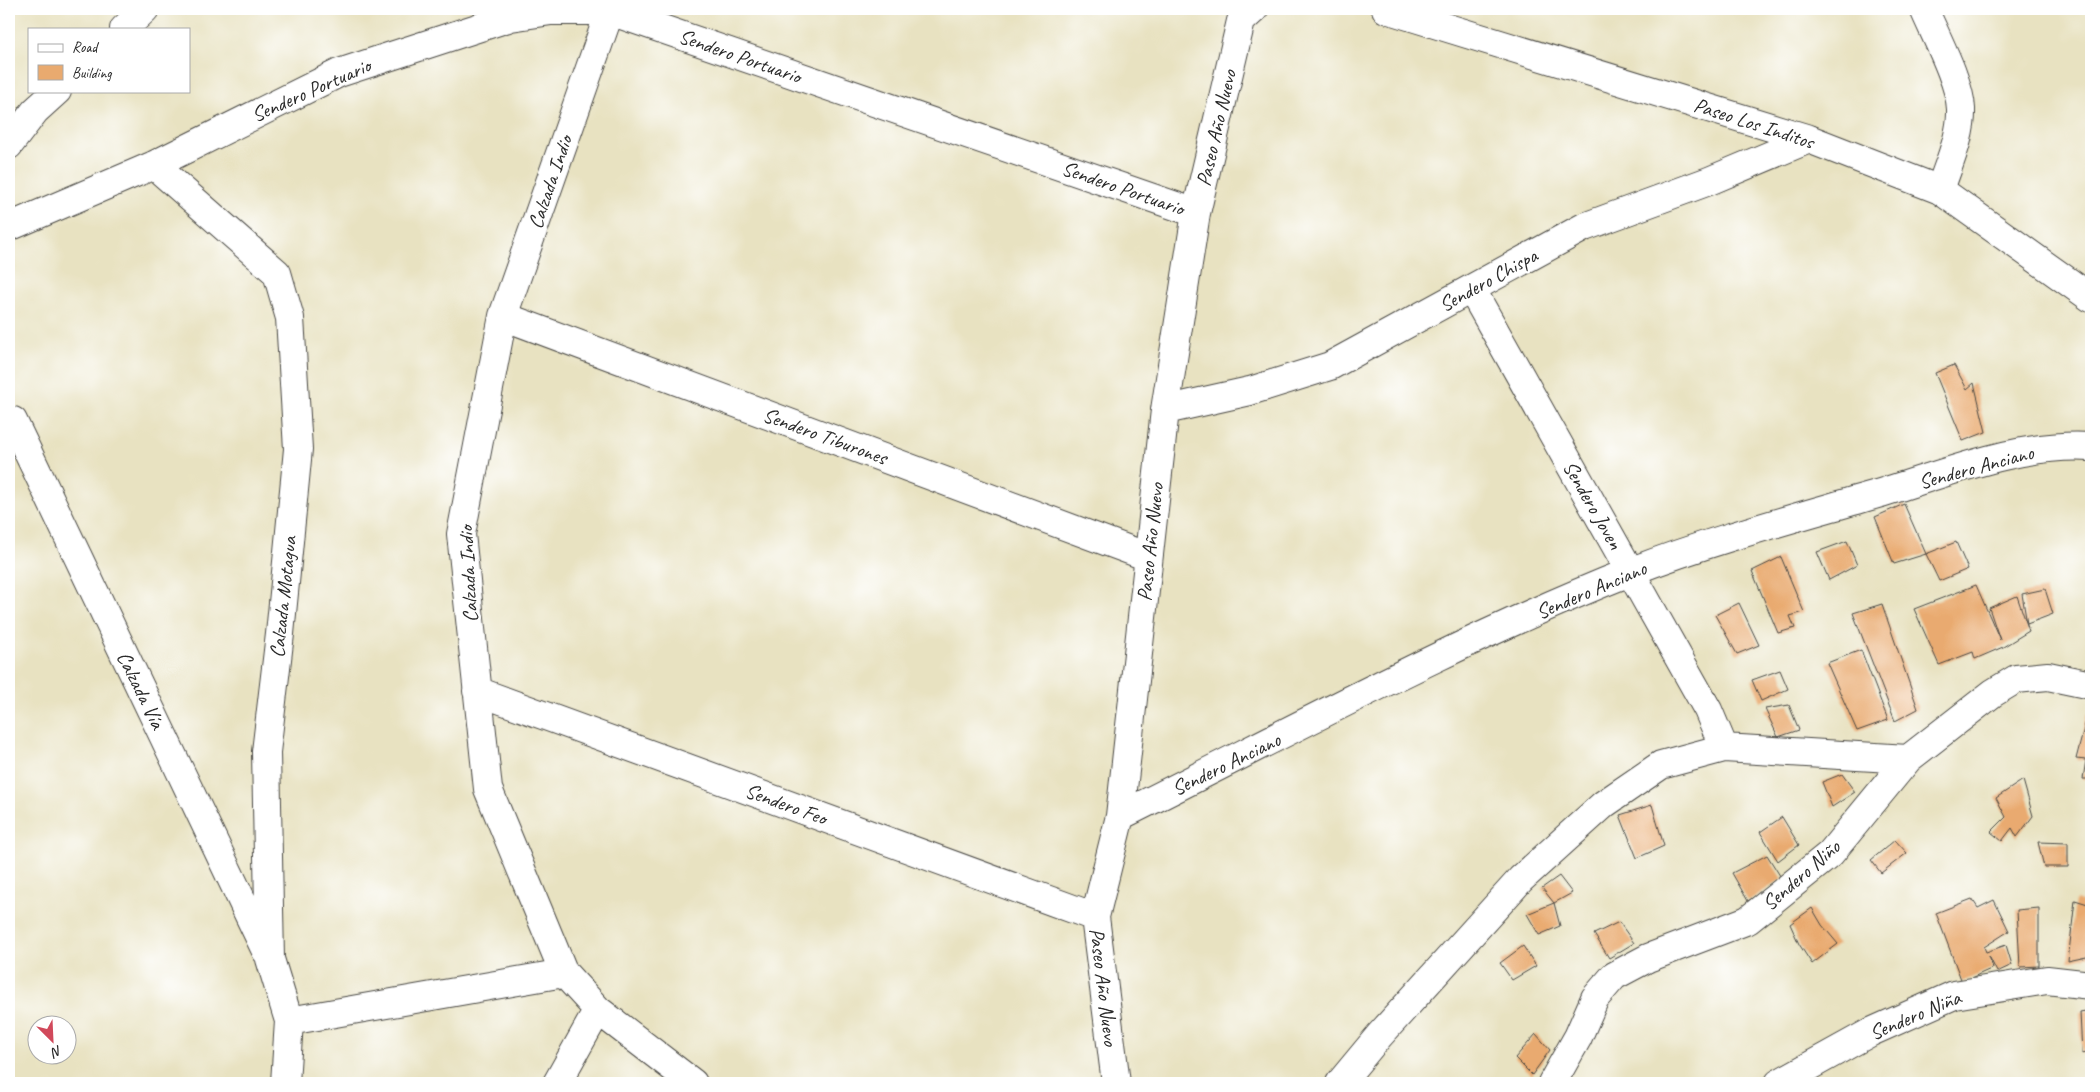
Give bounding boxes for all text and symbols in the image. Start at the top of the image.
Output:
street label: Sendero Portuario [675,23,807,90]
legend [28,28,190,92]
text: Road [72,38,99,57]
street label: Sendero Portuario [247,51,377,128]
text: Building [72,64,112,83]
street label: Paseo Año Nuevo [1190,66,1242,189]
street label: Paseo Los Inditos [1691,91,1819,155]
street label: Calzada Indio [522,130,579,232]
street label: Sendero Portuario [1058,155,1190,222]
street label: Sendero Chispa [1434,242,1543,318]
street label: Sendero Tiburones [759,402,892,471]
street label: Sendero Anciano [1916,439,2038,495]
street label: Sendero Joven [1557,456,1629,554]
street label: Paseo Año Nuevo [1131,480,1169,602]
street label: Calzada Indio [452,522,484,623]
street label: Calzada Motagua [264,533,302,659]
street label: Sendero Anciano [1532,554,1652,625]
street label: Calzada Vía [111,647,172,735]
street label: Sendero Anciano [1167,726,1286,801]
street label: Sendero Feo [742,777,833,832]
street label: Sendero Niño [1757,833,1847,916]
street label: Paseo Año Nuevo [1084,927,1124,1049]
street label: Sendero Niña [1865,983,1966,1046]
north arrow [28,1014,78,1064]
text: N [48,1042,65,1062]

